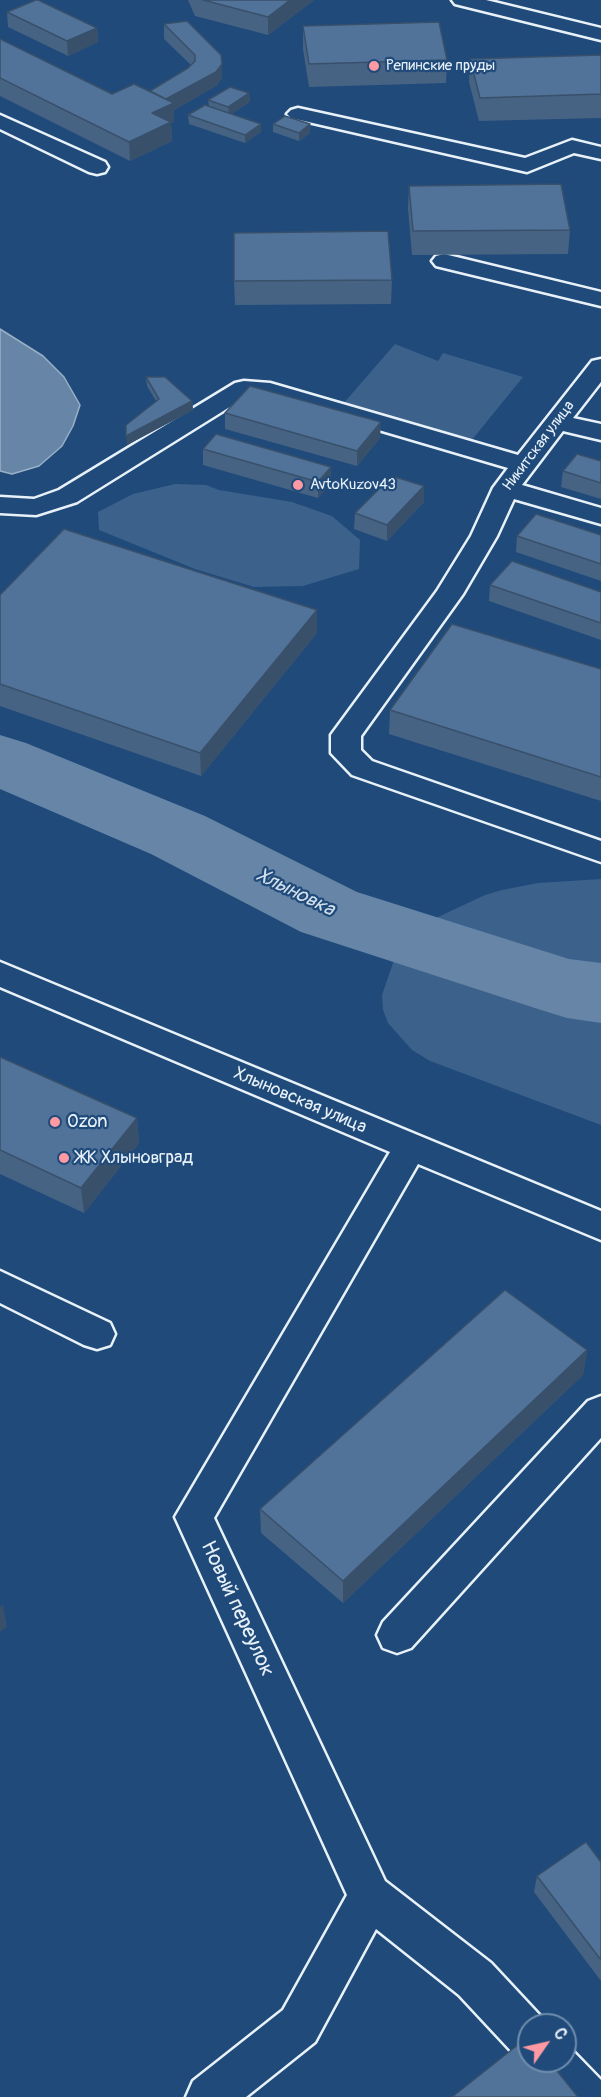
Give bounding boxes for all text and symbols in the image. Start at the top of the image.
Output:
place label: Репинские пруды [386,57,495,75]
marker: Репинские пруды [367,59,381,73]
street label: Никитская улица [499,397,579,495]
place label: AvtoKuzov43 [310,476,396,494]
marker: AvtoKuzov43 [291,478,305,492]
water label: Хлыновка [252,864,338,922]
street label: Хлыновская улица [230,1063,370,1139]
place label: Ozon [67,1111,107,1133]
marker: Ozon [48,1115,62,1129]
place label: ЖК Хлыновград [76,1147,193,1169]
marker: ЖК Хлыновград [57,1151,71,1165]
street label: Новый переулок [195,1537,279,1681]
north arrow [517,2013,577,2073]
text: С [549,2024,571,2044]

